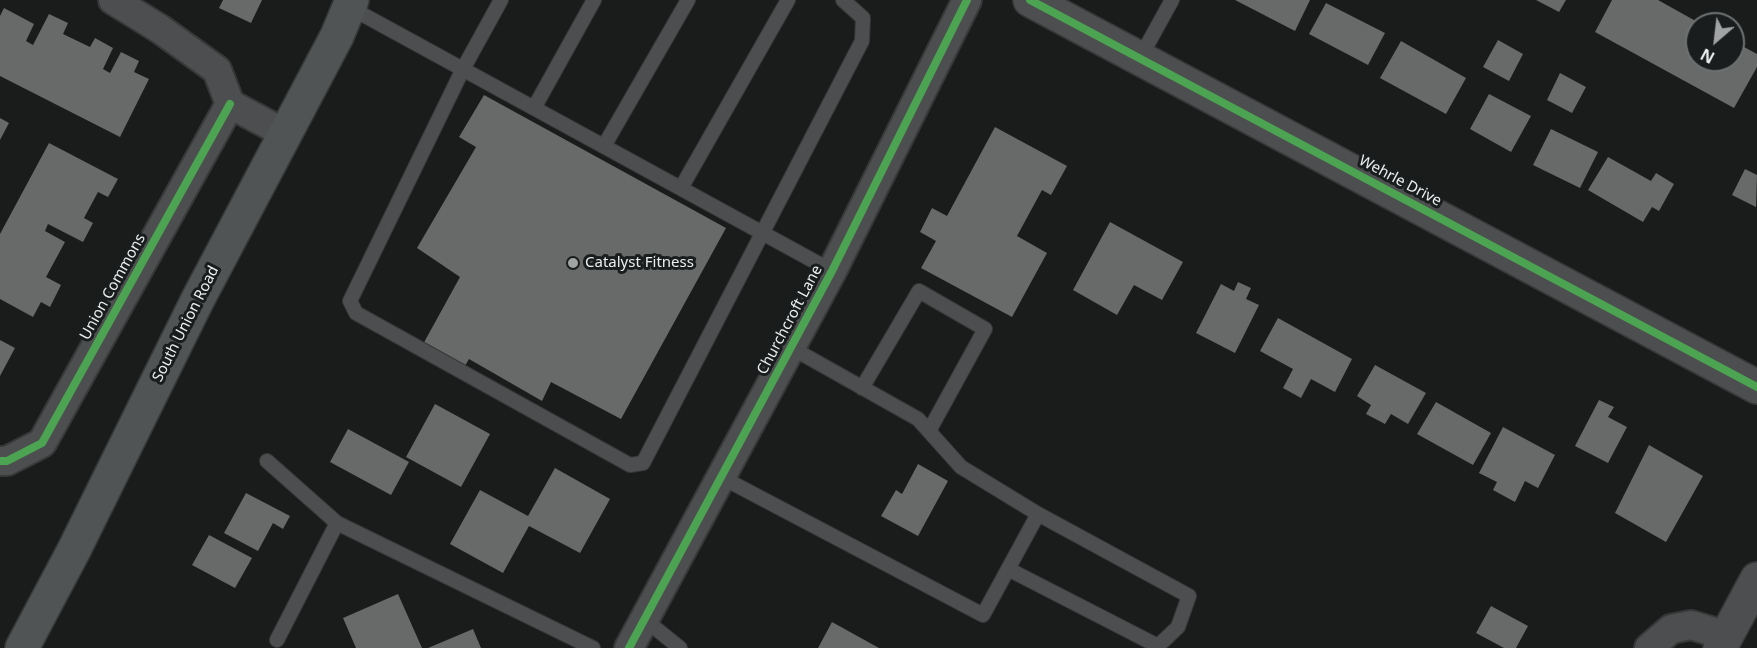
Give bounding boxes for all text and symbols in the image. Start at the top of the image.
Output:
north arrow [1685,12,1745,72]
text: N [1697,43,1718,69]
street label: Wehrle Drive [1356,152,1444,210]
street label: Union Commons [76,231,150,343]
place label: Catalyst Fitness [585,254,694,272]
marker: Catalyst Fitness [566,256,580,270]
street label: Churchcroft Lane [754,262,826,378]
street label: South Union Road [149,263,223,385]

